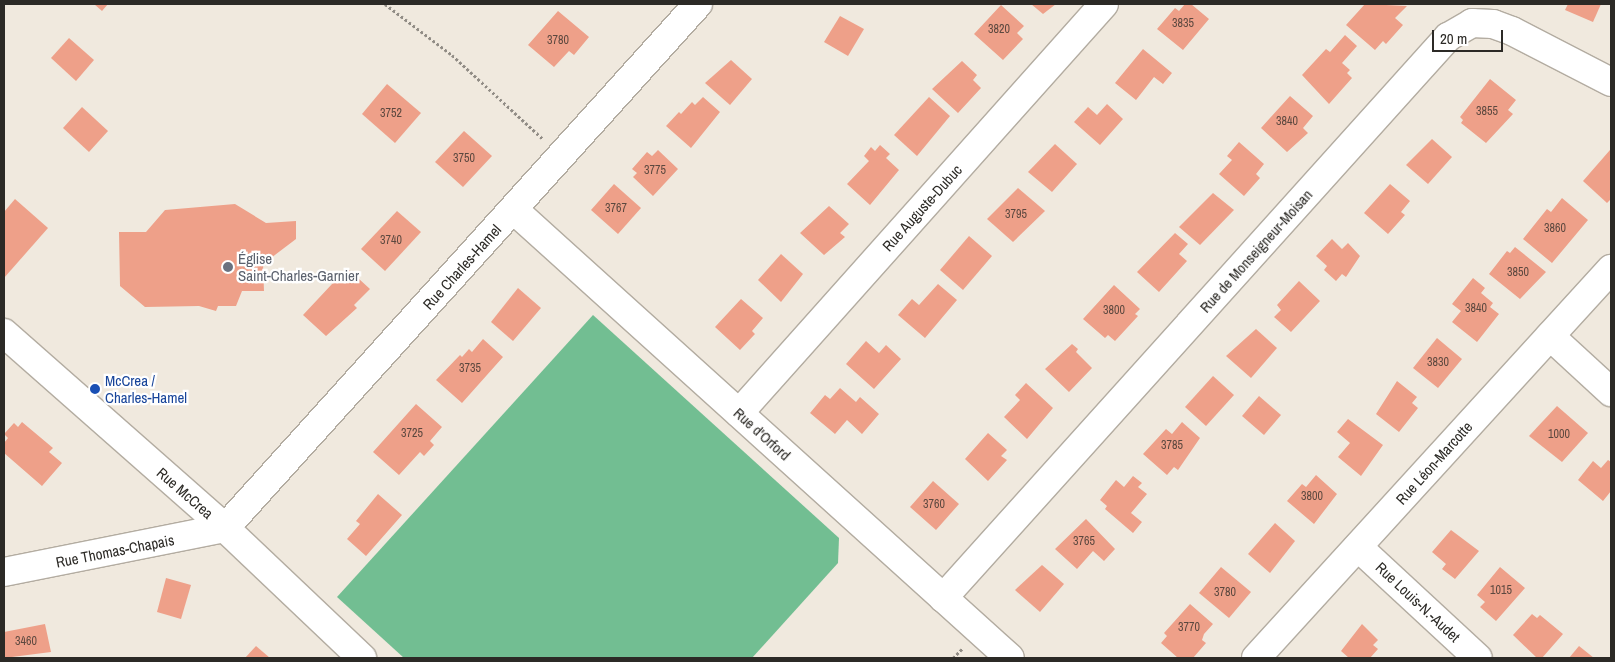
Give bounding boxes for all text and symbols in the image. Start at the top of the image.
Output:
house number: 3835 [1172,17,1194,31]
scale bar [1435,20,1506,52]
house number: 3820 [988,23,1010,37]
text: 20 m [1440,28,1467,49]
house number: 3780 [547,34,569,48]
house number: 3855 [1476,105,1498,119]
house number: 3752 [380,107,402,121]
house number: 3840 [1276,115,1298,129]
house number: 3750 [453,152,475,166]
street label: Rue Auguste-Dubuc [878,161,966,255]
house number: 3775 [644,164,666,178]
street label: Rue de Monseigneur-Moisan [1196,186,1316,316]
house number: 3767 [605,202,627,216]
house number: 3795 [1005,208,1027,222]
street label: Rue Charles-Hamel [419,221,505,313]
house number: 3860 [1544,222,1566,236]
house number: 3740 [380,234,402,248]
place label: Église Saint-Charles-Garnier [238,249,359,284]
marker: Église Saint-Charles-Garnier [222,261,234,273]
house number: 3850 [1507,266,1529,280]
house number: 3840 [1465,302,1487,316]
house number: 3800 [1103,304,1125,318]
house number: 3830 [1427,356,1449,370]
house number: 3735 [459,362,481,376]
place label: McCrea / Charles-Hamel [105,371,187,406]
marker: McCrea / Charles-Hamel [89,383,101,395]
street label: Rue d'Orford [730,404,794,464]
street label: Rue Léon-Marcotte [1392,418,1476,508]
house number: 3725 [401,427,423,441]
house number: 1000 [1548,428,1570,442]
house number: 3785 [1161,439,1183,453]
street label: Rue McCrea [153,464,217,522]
house number: 3800 [1301,490,1323,504]
house number: 3760 [923,498,945,512]
street label: Rue Thomas-Chapais [54,531,176,571]
house number: 3765 [1073,535,1095,549]
street label: Rue Louis-N.-Audet [1372,558,1464,646]
house number: 1015 [1490,584,1512,598]
house number: 3780 [1214,586,1236,600]
house number: 3770 [1178,621,1200,635]
house number: 3460 [15,635,37,649]

